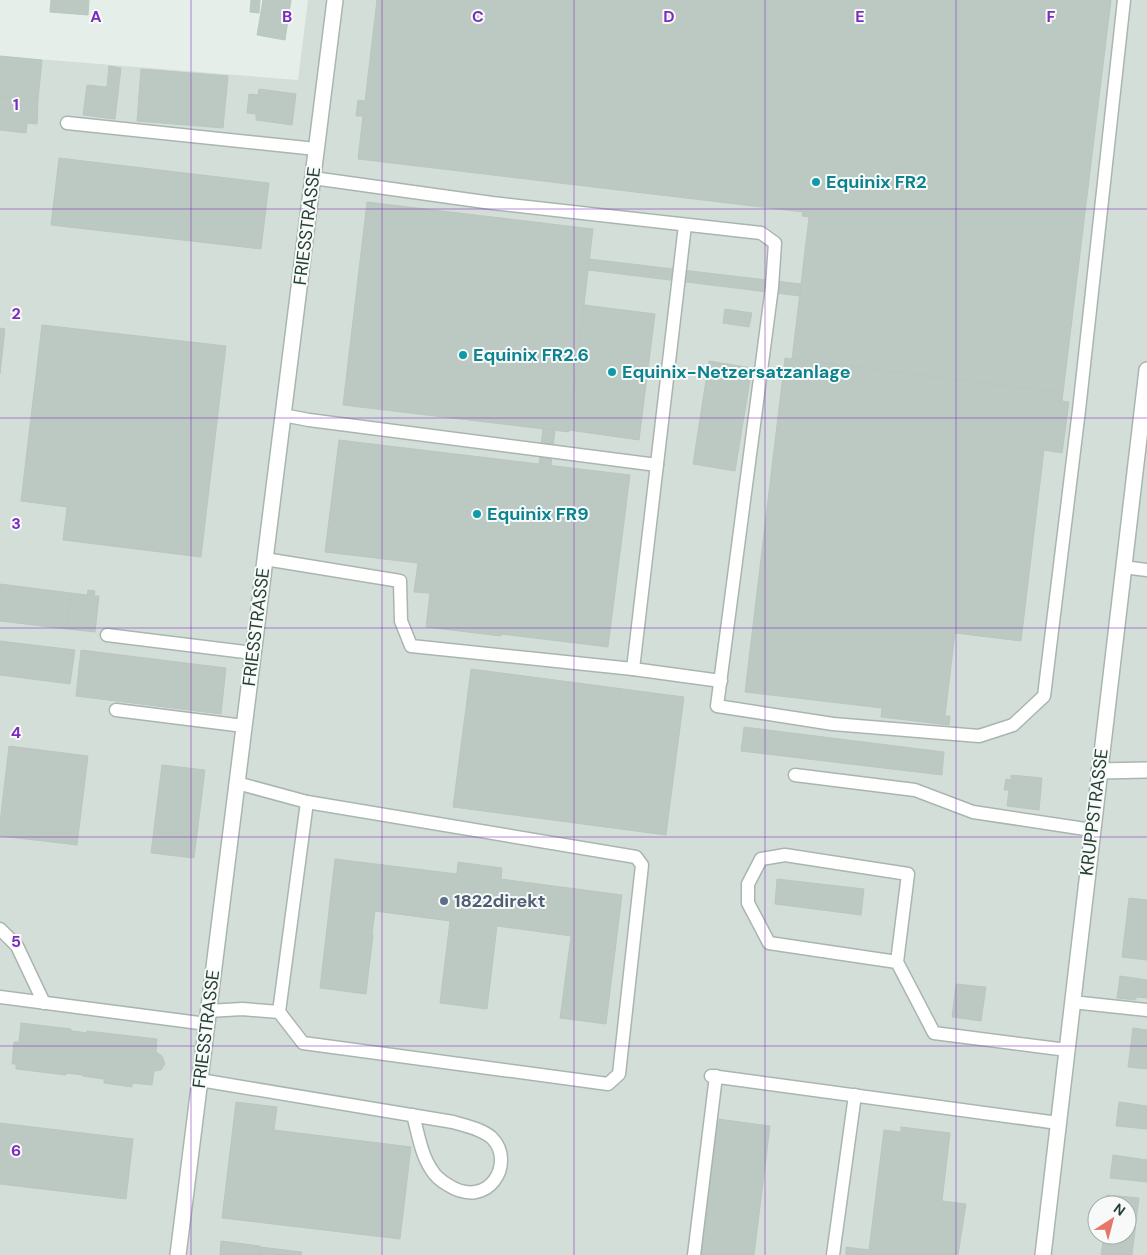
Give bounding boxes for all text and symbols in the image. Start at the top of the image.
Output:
text: A [90,6,102,27]
text: B [282,6,292,27]
text: C [472,6,484,27]
text: D [663,6,675,27]
text: E [855,6,865,27]
text: F [1047,6,1056,27]
text: 1 [13,94,19,115]
street label: FRIESSTRASSE [288,165,326,287]
place label: Equinix FR2 [826,170,927,194]
marker: Equinix FR2 [810,176,822,188]
text: 2 [11,303,21,324]
place label: Equinix FR2.6 [473,343,589,367]
marker: Equinix FR2.6 [457,349,469,361]
place label: Equinix-Netzersatzanlage [622,360,851,384]
marker: Equinix-Netzersatzanlage [606,366,618,378]
place label: Equinix FR9 [487,502,589,526]
marker: Equinix FR9 [471,508,483,520]
text: 3 [11,513,21,534]
street label: FRIESSTRASSE [237,566,275,688]
text: 4 [11,722,21,743]
street label: KRUPPSTRASSE [1074,747,1114,877]
place label: 1822direkt [454,889,545,913]
marker: 1822direkt [438,895,450,907]
text: 5 [11,931,21,952]
street label: FRIESSTRASSE [187,968,225,1090]
text: 6 [11,1140,21,1161]
north arrow [1087,1195,1137,1245]
text: N [1110,1199,1129,1220]

